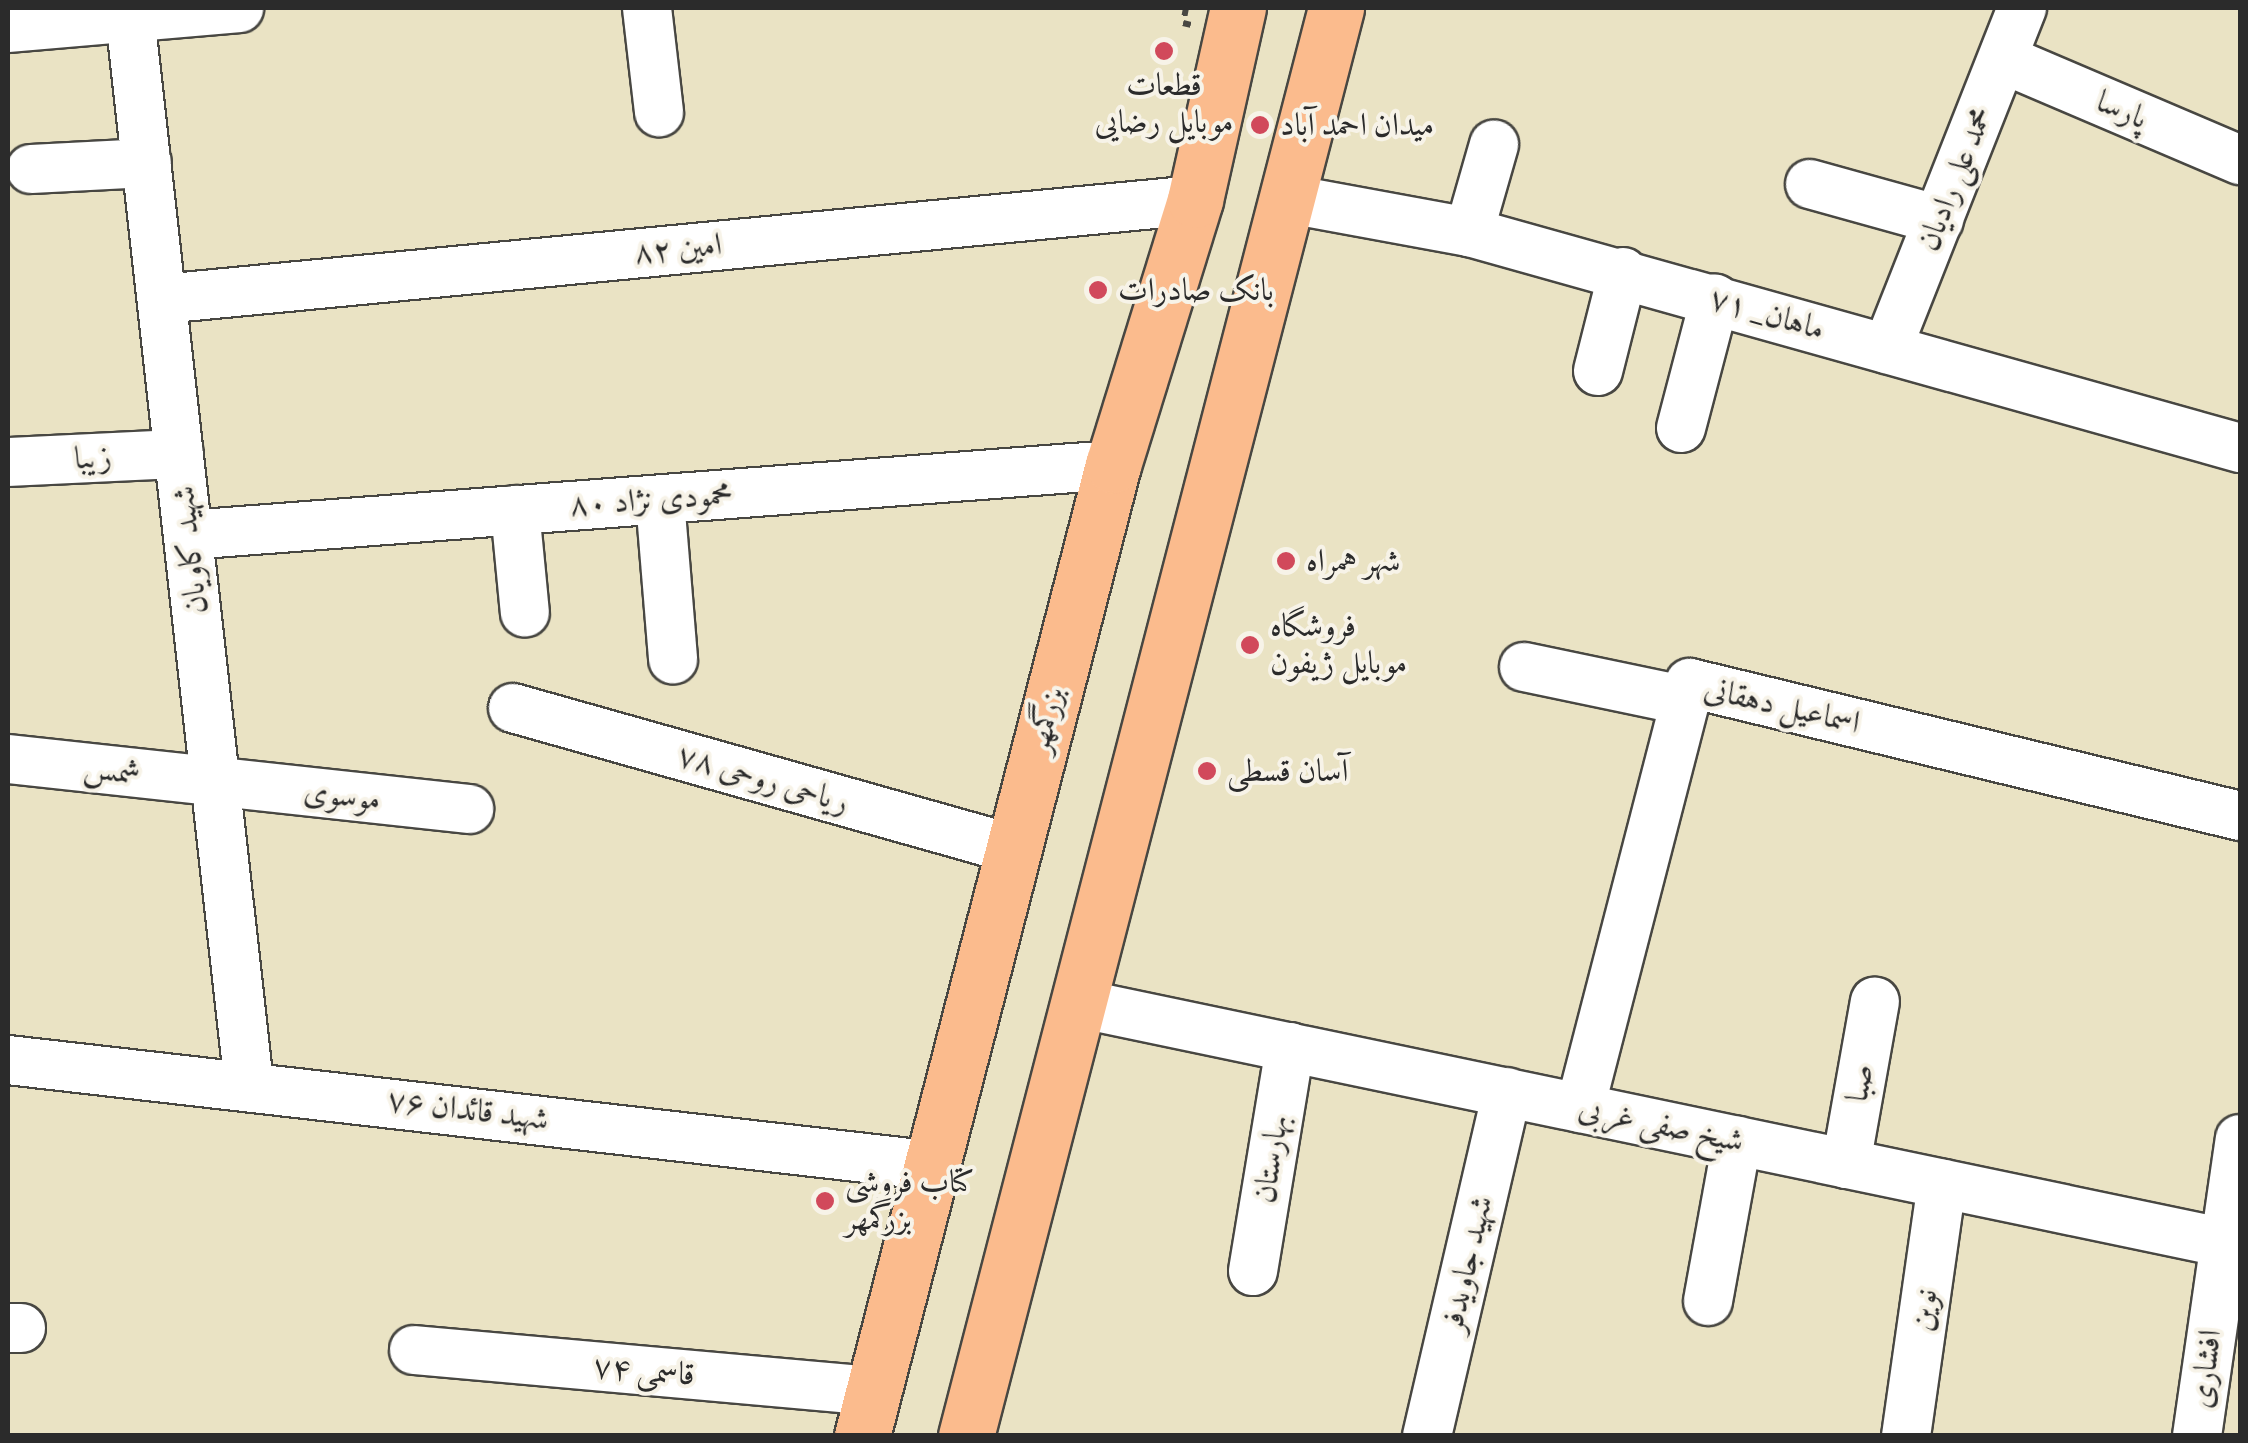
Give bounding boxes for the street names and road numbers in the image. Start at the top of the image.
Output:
street label: پارسا [2091,82,2153,138]
street label: محمد علی رادیان [1909,102,2001,256]
street label: امین ۸۲ [632,225,724,273]
street label: ۷۱ _ماهان [1705,279,1829,349]
street label: زیبا [73,438,113,478]
street label: محمودی نژاد ۸۰ [568,475,734,525]
street label: شهید کاویان [164,484,216,616]
street label: اسماعیل دهقانی [1700,669,1864,743]
street label: بزرگمهر [1019,683,1073,757]
street label: ریاحی روحی ۷۸ [673,736,853,822]
street label: شمس [81,748,143,794]
street label: موسوی [302,773,382,819]
street label: صبا [1838,1061,1882,1105]
street label: شهید قائدان ۷۶ [385,1081,551,1139]
street label: شیخ صفی غربی [1575,1089,1747,1161]
street label: بهارستان [1245,1112,1297,1206]
street label: شهید جاویدفر [1433,1192,1501,1336]
street label: نوین [1902,1286,1946,1334]
street label: افشاری [2182,1327,2230,1411]
street label: قاسمی ۷۴ [592,1347,696,1395]

